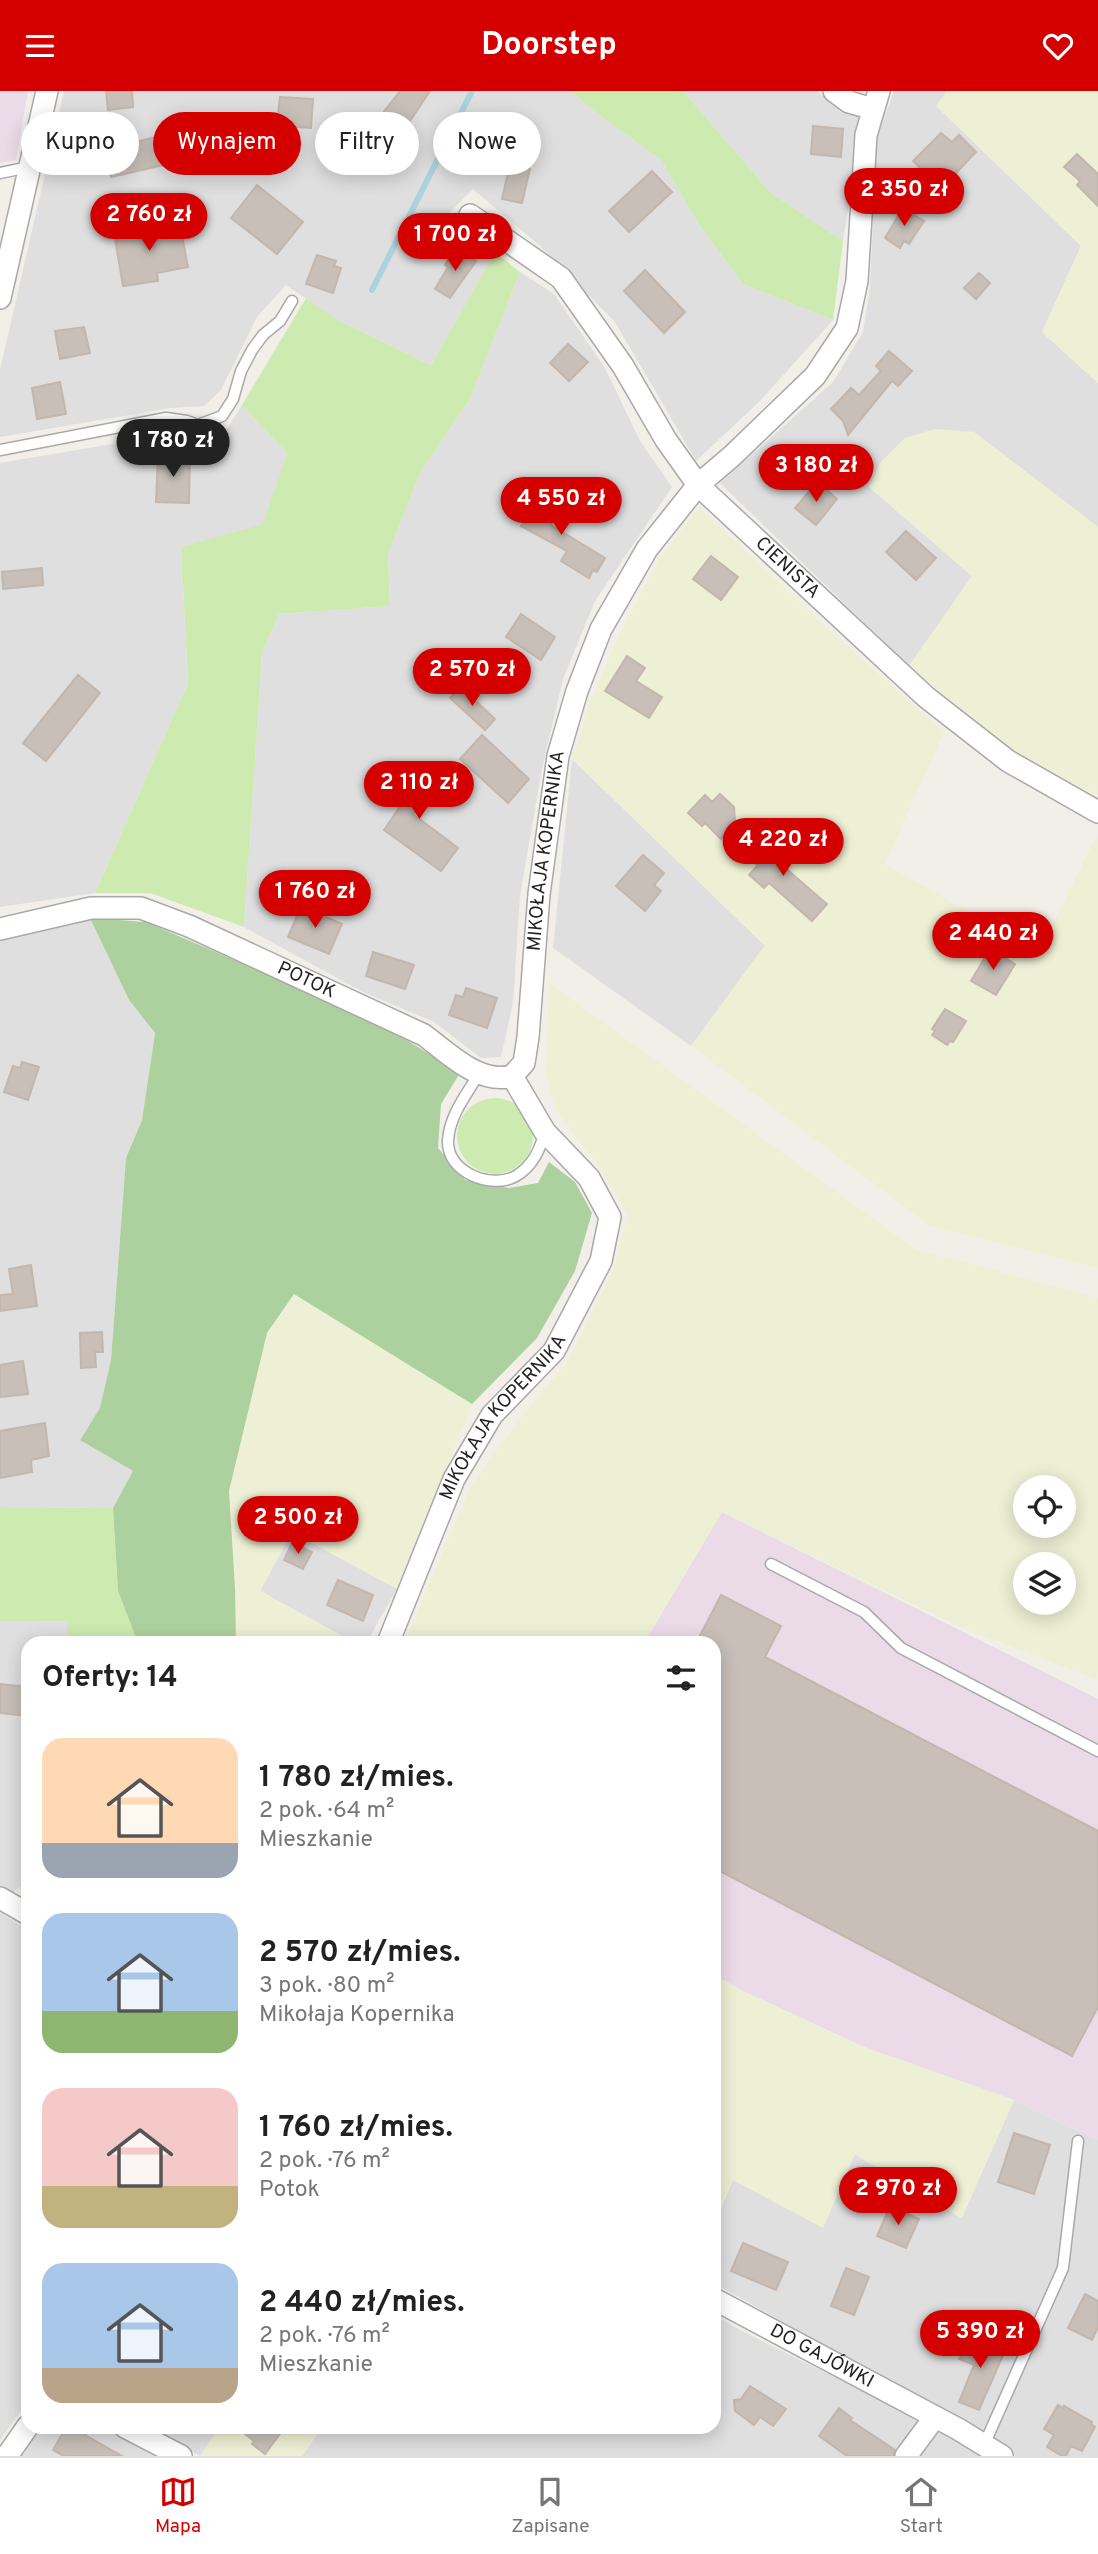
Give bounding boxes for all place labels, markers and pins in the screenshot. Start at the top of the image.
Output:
pin: 2 350 zł [832,169,976,228]
pin: 2 760 zł [77,193,221,253]
pin: 1 700 zł [383,213,527,273]
pin: 1 780 zł [101,419,245,479]
pin: 3 180 zł [744,445,888,504]
pin: 4 550 zł [489,477,633,537]
pin: 2 570 zł [400,649,544,708]
pin: 2 110 zł [347,761,491,821]
pin: 4 220 zł [711,819,855,878]
pin: 1 760 zł [243,871,387,930]
pin: 2 440 zł [921,913,1065,972]
pin: 2 500 zł [226,1497,370,1556]
pin: 2 970 zł [826,2167,970,2227]
pin: 5 390 zł [908,2311,1052,2370]

